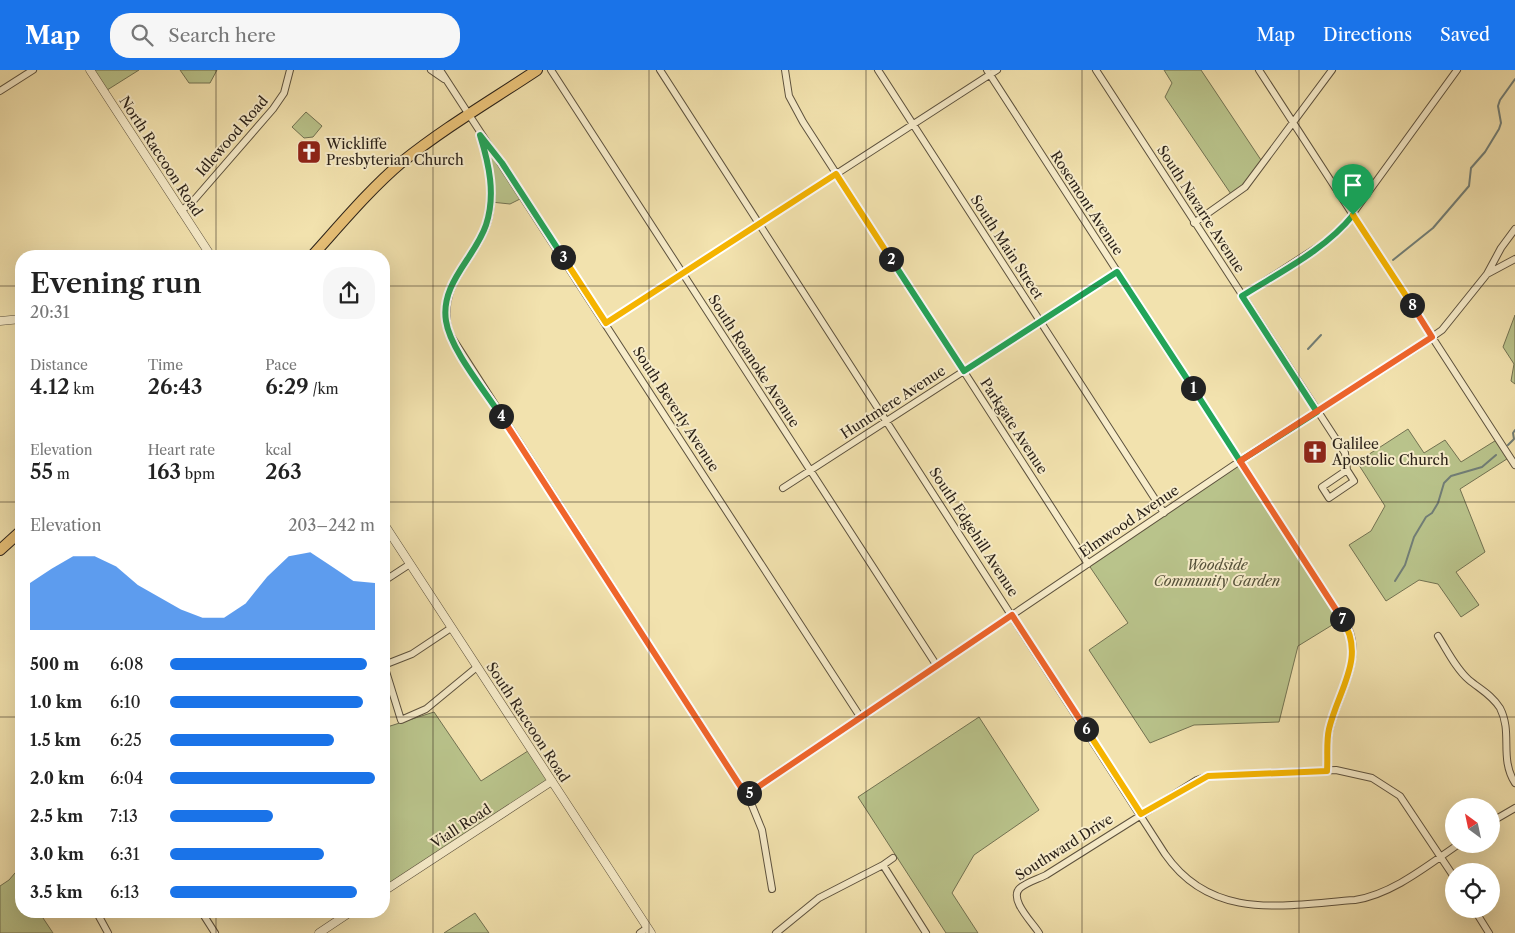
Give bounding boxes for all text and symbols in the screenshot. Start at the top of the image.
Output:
search box [110,13,460,58]
text: Map [25,21,80,50]
icon: search [128,21,156,49]
text: Search here [168,24,276,47]
text: Map [1256,24,1295,46]
text: Directions [1323,24,1412,46]
text: Saved [1440,24,1490,46]
street label: Idlewood Road [192,92,272,180]
street label: North Raccoon Road [115,93,207,220]
place label: Wickliffe Presbyterian Church [325,135,464,169]
church icon: Wickliffe Presbyterian Church [296,139,322,165]
street label: South Navarre Avenue [1153,142,1249,276]
street label: Rosemont Avenue [1047,147,1128,259]
pin [1332,164,1374,215]
icon: arrive [1339,171,1367,199]
street label: South Main Street [967,191,1047,303]
pin: 3 [550,244,576,270]
pin: 2 [878,246,904,272]
text: 3 [560,248,567,266]
text: 2 [887,250,896,268]
text: Evening run [30,266,202,300]
button: share [323,267,375,319]
street label: South Roanoke Avenue [704,291,804,431]
pin: 8 [1400,292,1424,318]
text: 8 [1408,296,1417,314]
text: 20:31 [30,302,69,322]
street label: South Beverly Avenue [629,343,723,475]
text: Distance [30,356,88,374]
text: Time [148,356,183,374]
text: Pace [265,356,297,374]
street label: Huntmere Avenue [837,361,949,443]
text: 4.12 [30,374,70,399]
text: 26:43 [148,374,203,399]
text: 6:29 [265,374,309,399]
street label: Parkgate Avenue [976,375,1052,477]
pin: 1 [1180,376,1206,400]
text: 1 [1190,379,1197,397]
text: km [70,380,94,398]
text: /km [309,380,339,398]
pin: 4 [488,404,514,428]
text: 4 [497,407,506,425]
place label: Galilee Apostolic Church [1331,435,1449,469]
church icon: Galilee Apostolic Church [1302,439,1328,465]
text: Elevation [30,441,93,459]
text: Heart rate [148,441,215,459]
text: kcal [265,441,292,459]
text: 55 [30,459,53,484]
text: 163 [148,459,181,484]
text: 263 [265,459,302,484]
street label: South Edgehill Avenue [925,464,1023,600]
text: m [53,465,70,483]
text: bpm [181,465,215,483]
street label: Elmwood Avenue [1076,481,1182,561]
text: Elevation [30,515,101,535]
text: 203–242 m [288,515,375,535]
park label: Woodside Community Garden [1154,556,1280,590]
pin: 7 [1330,606,1354,632]
text: 7 [1339,610,1346,628]
text: 500 m [30,654,79,674]
text: 6:08 [110,654,143,674]
street label: South Raccoon Road [482,659,574,786]
text: 1.0 km [30,692,82,712]
text: 6:10 [110,692,141,712]
pin: 6 [1074,716,1098,742]
text: 6 [1082,720,1091,738]
text: 1.5 km [30,730,81,750]
text: 6:25 [110,730,142,750]
text: 2.0 km [30,768,84,788]
text: 6:04 [110,768,143,788]
pin: 5 [736,780,762,806]
text: 5 [746,784,753,802]
north arrow [1445,798,1500,852]
map controls [1445,798,1500,918]
street label: Viall Road [427,800,495,853]
text: 2.5 km [30,806,83,826]
text: 7:13 [110,806,138,826]
street label: Southward Drive [1012,810,1116,884]
text: 3.0 km [30,844,84,864]
text: 6:31 [110,844,139,864]
button: locate [1445,863,1500,918]
text: 3.5 km [30,882,83,902]
text: 6:13 [110,882,139,902]

